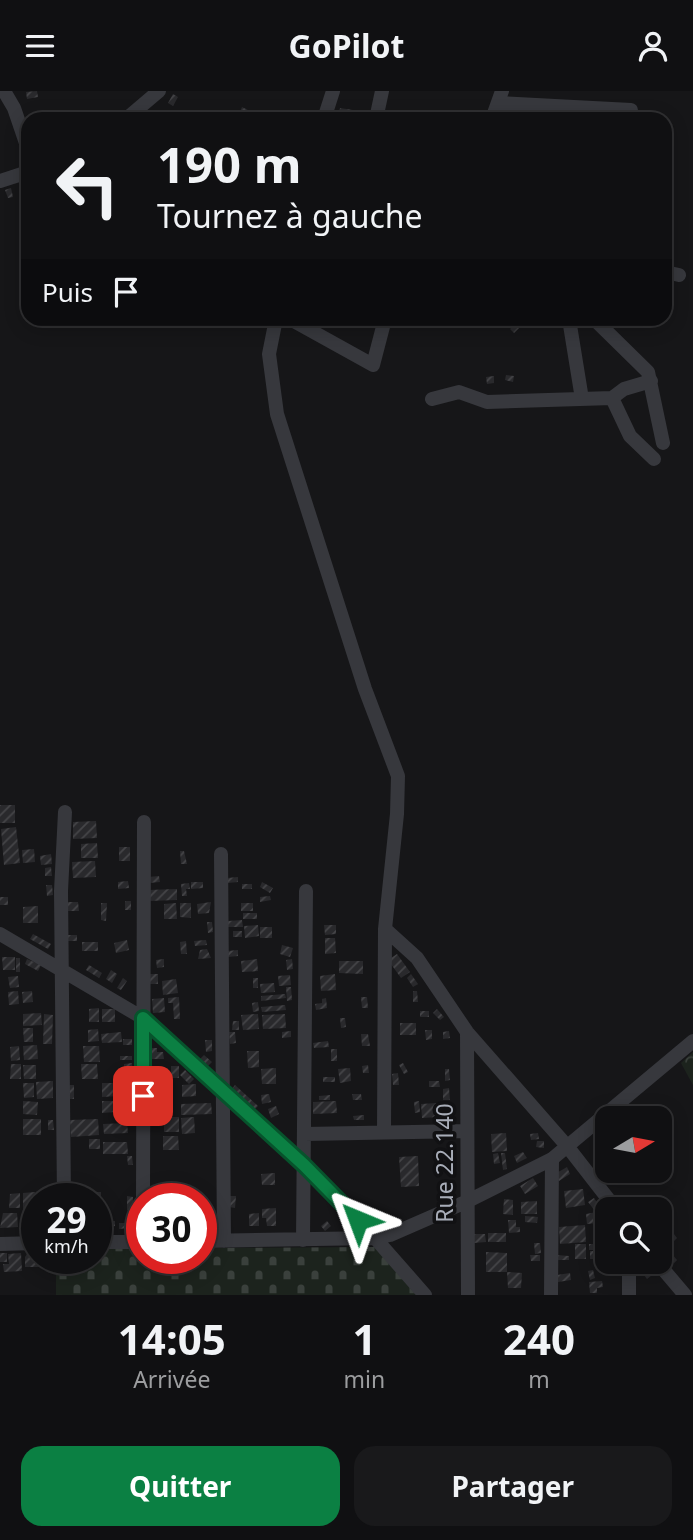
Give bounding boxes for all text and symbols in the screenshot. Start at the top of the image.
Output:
text: GoPilot [288,24,405,67]
icon: menu [21,27,59,65]
icon: person [634,27,672,65]
text: 190 m [157,131,302,197]
icon: left [42,140,133,231]
text: Tournez à gauche [157,194,423,237]
icon: arrive [107,273,145,311]
text: Puis [42,274,93,310]
pin [113,1066,173,1126]
icon: arrive [124,1077,162,1115]
street label: Rue 22.140 [428,1103,460,1223]
north arrow [595,1106,672,1183]
map controls [595,1106,672,1274]
speed limit sign: 30 [126,1183,217,1274]
position arrow [321,1183,395,1257]
text: 29 [46,1196,87,1243]
button: search [595,1197,672,1274]
text: km/h [44,1234,89,1258]
text: 14:05 [118,1310,226,1367]
text: 1 [352,1310,376,1367]
text: 240 [503,1310,575,1367]
text: Arrivée [133,1363,210,1395]
text: min [344,1363,385,1395]
text: m [528,1363,550,1395]
button: Quitter [21,1446,340,1526]
button: Partager [354,1446,672,1526]

